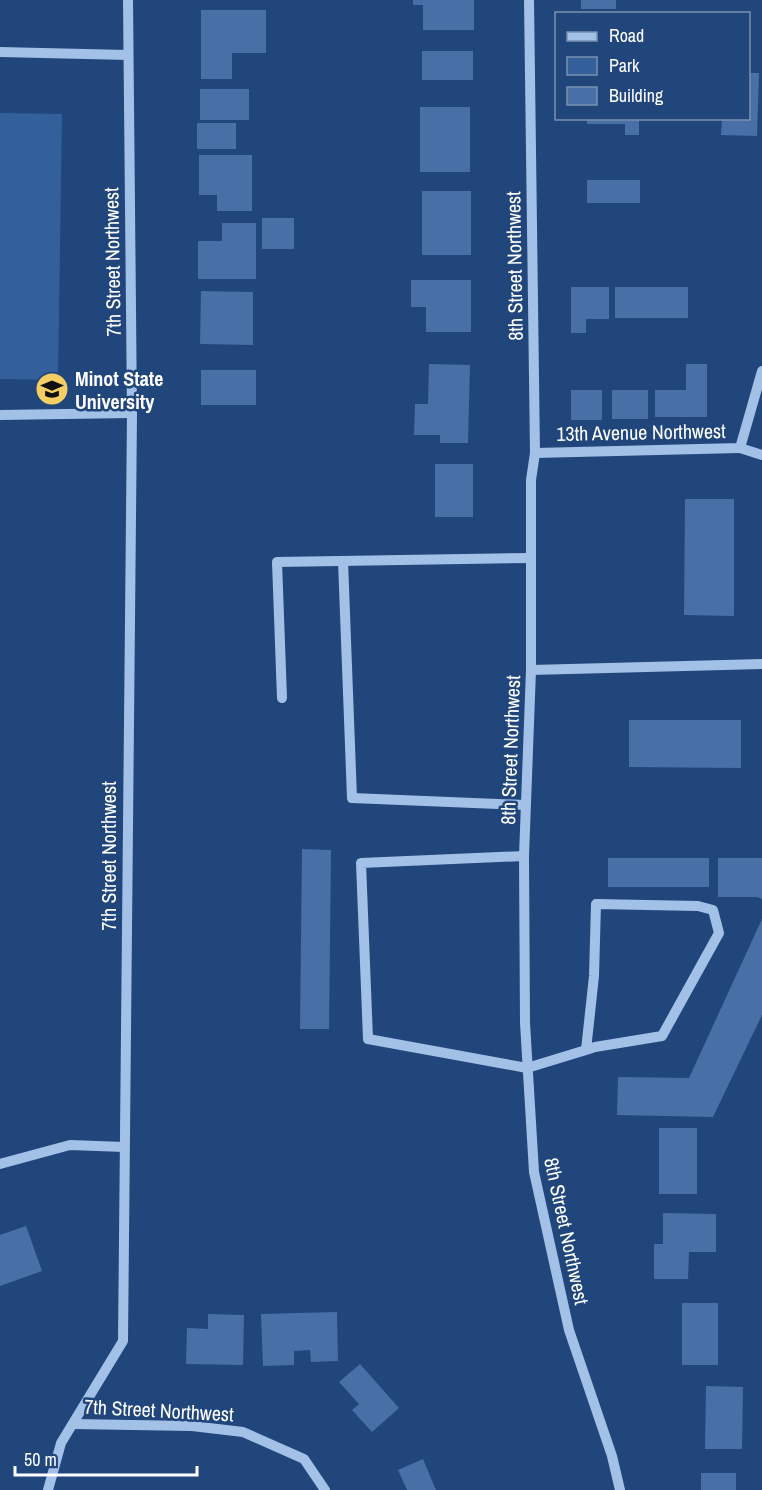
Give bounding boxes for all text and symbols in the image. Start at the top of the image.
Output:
legend [555,12,750,120]
text: Road [609,23,644,48]
text: Park [609,53,640,78]
text: Building [609,83,664,108]
street label: 7th Street Northwest [97,187,127,337]
street label: 8th Street Northwest [499,191,529,341]
place label: Minot State University [75,365,163,415]
school or university icon: Minot State University [34,371,70,407]
street label: 13th Avenue Northwest [556,417,726,447]
street label: 8th Street Northwest [494,674,526,825]
street label: 7th Street Northwest [95,781,122,931]
street label: 8th Street Northwest [538,1155,596,1307]
street label: 7th Street Northwest [84,1393,235,1427]
scale bar [15,1439,196,1477]
text: 50 m [24,1447,57,1472]

